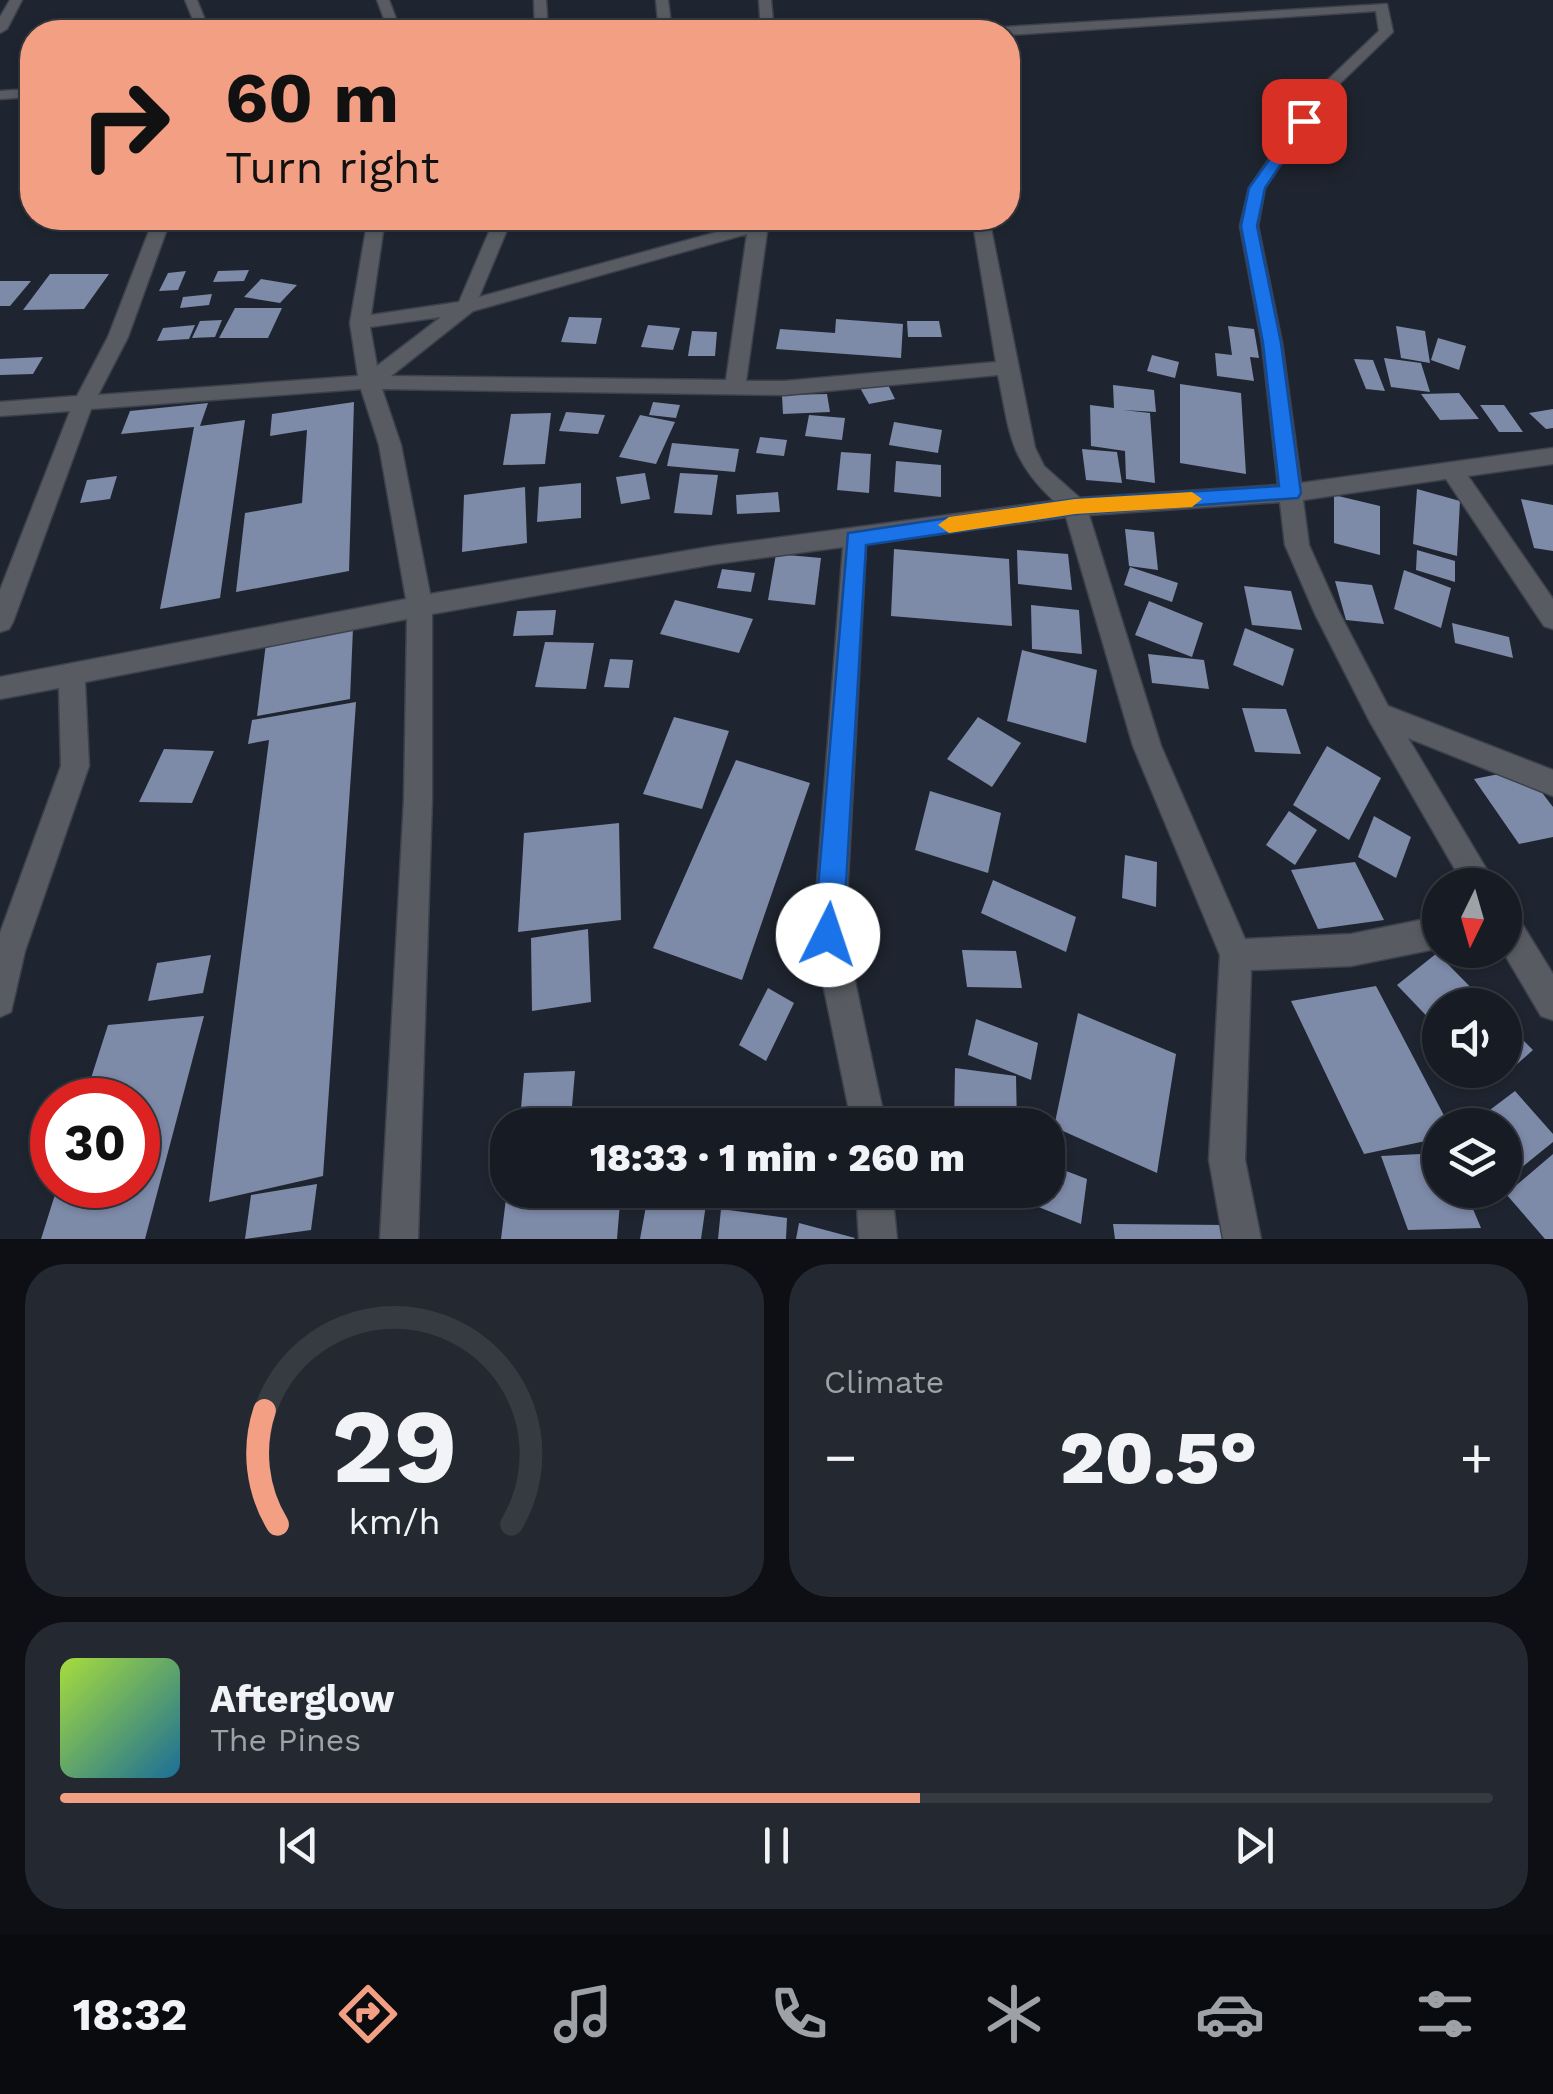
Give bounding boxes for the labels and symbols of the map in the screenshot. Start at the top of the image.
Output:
pin [1262,79,1347,164]
north arrow [1422,868,1522,968]
position arrow [776,883,880,987]
speed limit sign: 30 [30,1078,160,1208]

